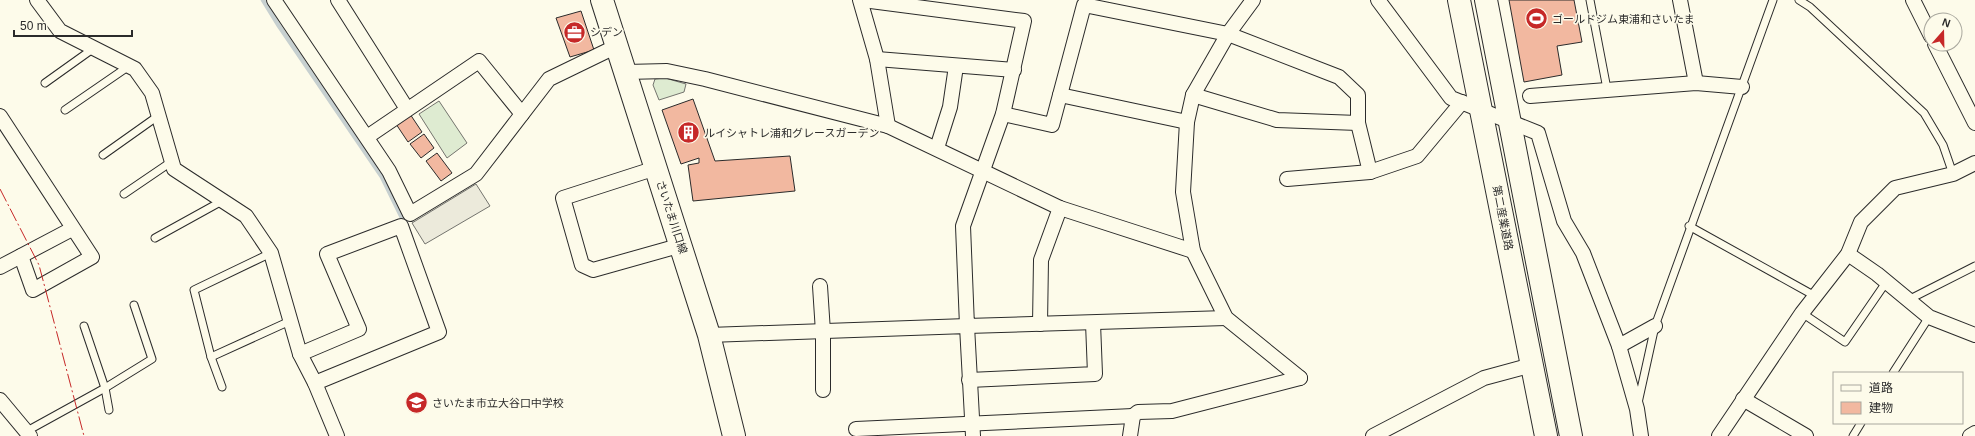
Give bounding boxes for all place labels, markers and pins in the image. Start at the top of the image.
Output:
sports icon: ゴールドジム東浦和さいたま [1524,6,1550,32]
place label: ゴールドジム東浦和さいたま [1552,13,1695,25]
office icon: シデン [562,19,588,45]
place label: シデン [590,26,623,38]
building icon: ルイシャトレ浦和グレースガーデン [675,120,701,146]
place label: ルイシャトレ浦和グレースガーデン [704,127,879,139]
school or university icon: さいたま市立大谷口中学校 [403,390,429,416]
place label: さいたま市立大谷口中学校 [432,397,564,409]

